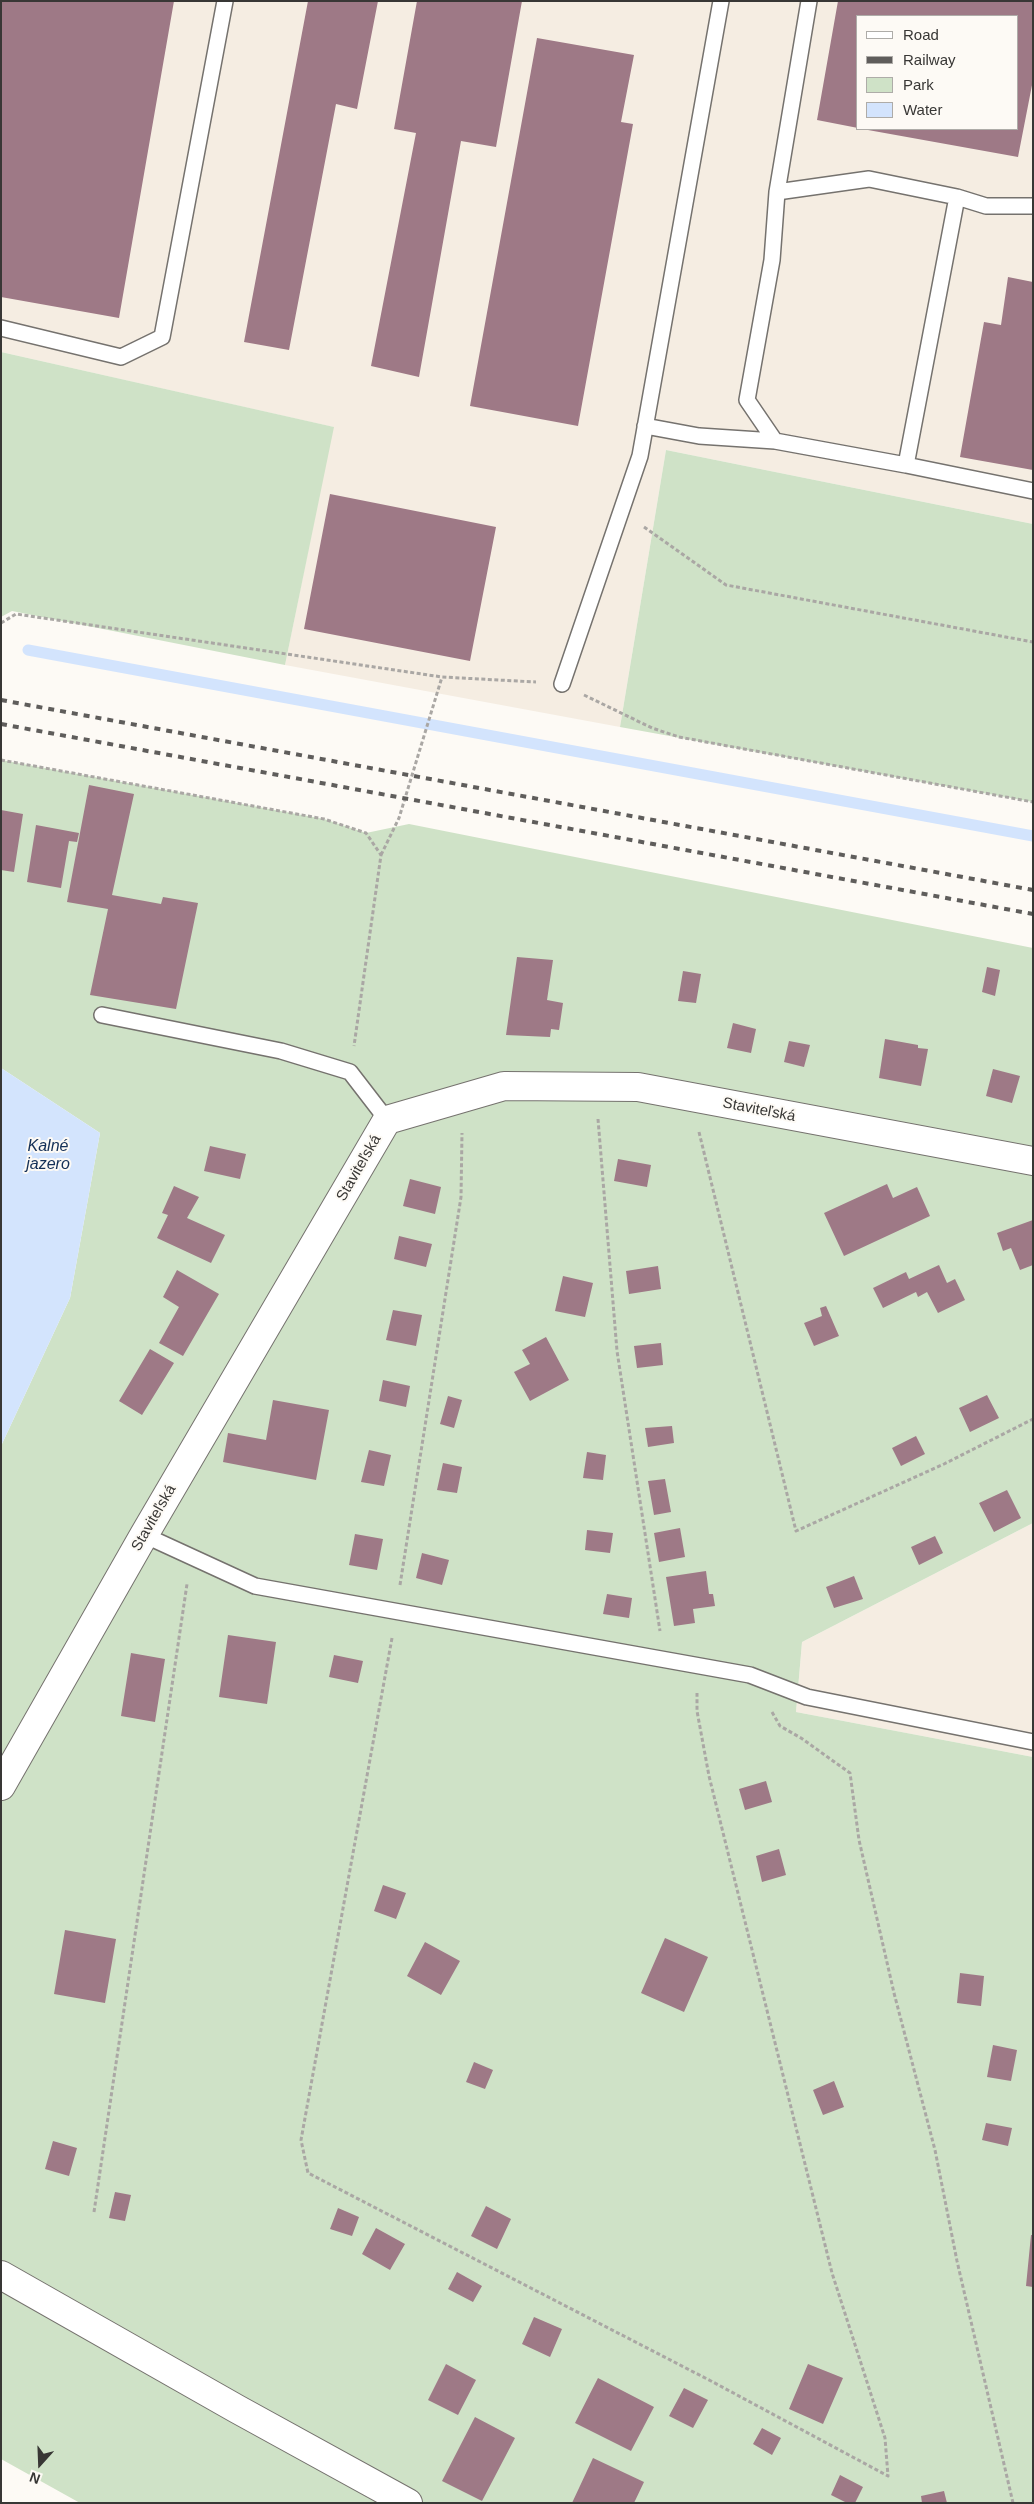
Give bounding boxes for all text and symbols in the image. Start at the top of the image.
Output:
legend [856,15,1019,130]
text: Road [903,26,939,43]
text: Railway [903,51,956,68]
text: Park [903,76,934,93]
text: Water [903,101,942,118]
street label: Staviteľská [721,1094,797,1126]
street label: Staviteľská [333,1132,385,1204]
water label: Kalné jazero [26,1137,70,1175]
street label: Staviteľská [128,1482,180,1554]
north arrow [15,2439,65,2489]
text: N [27,2469,42,2487]

